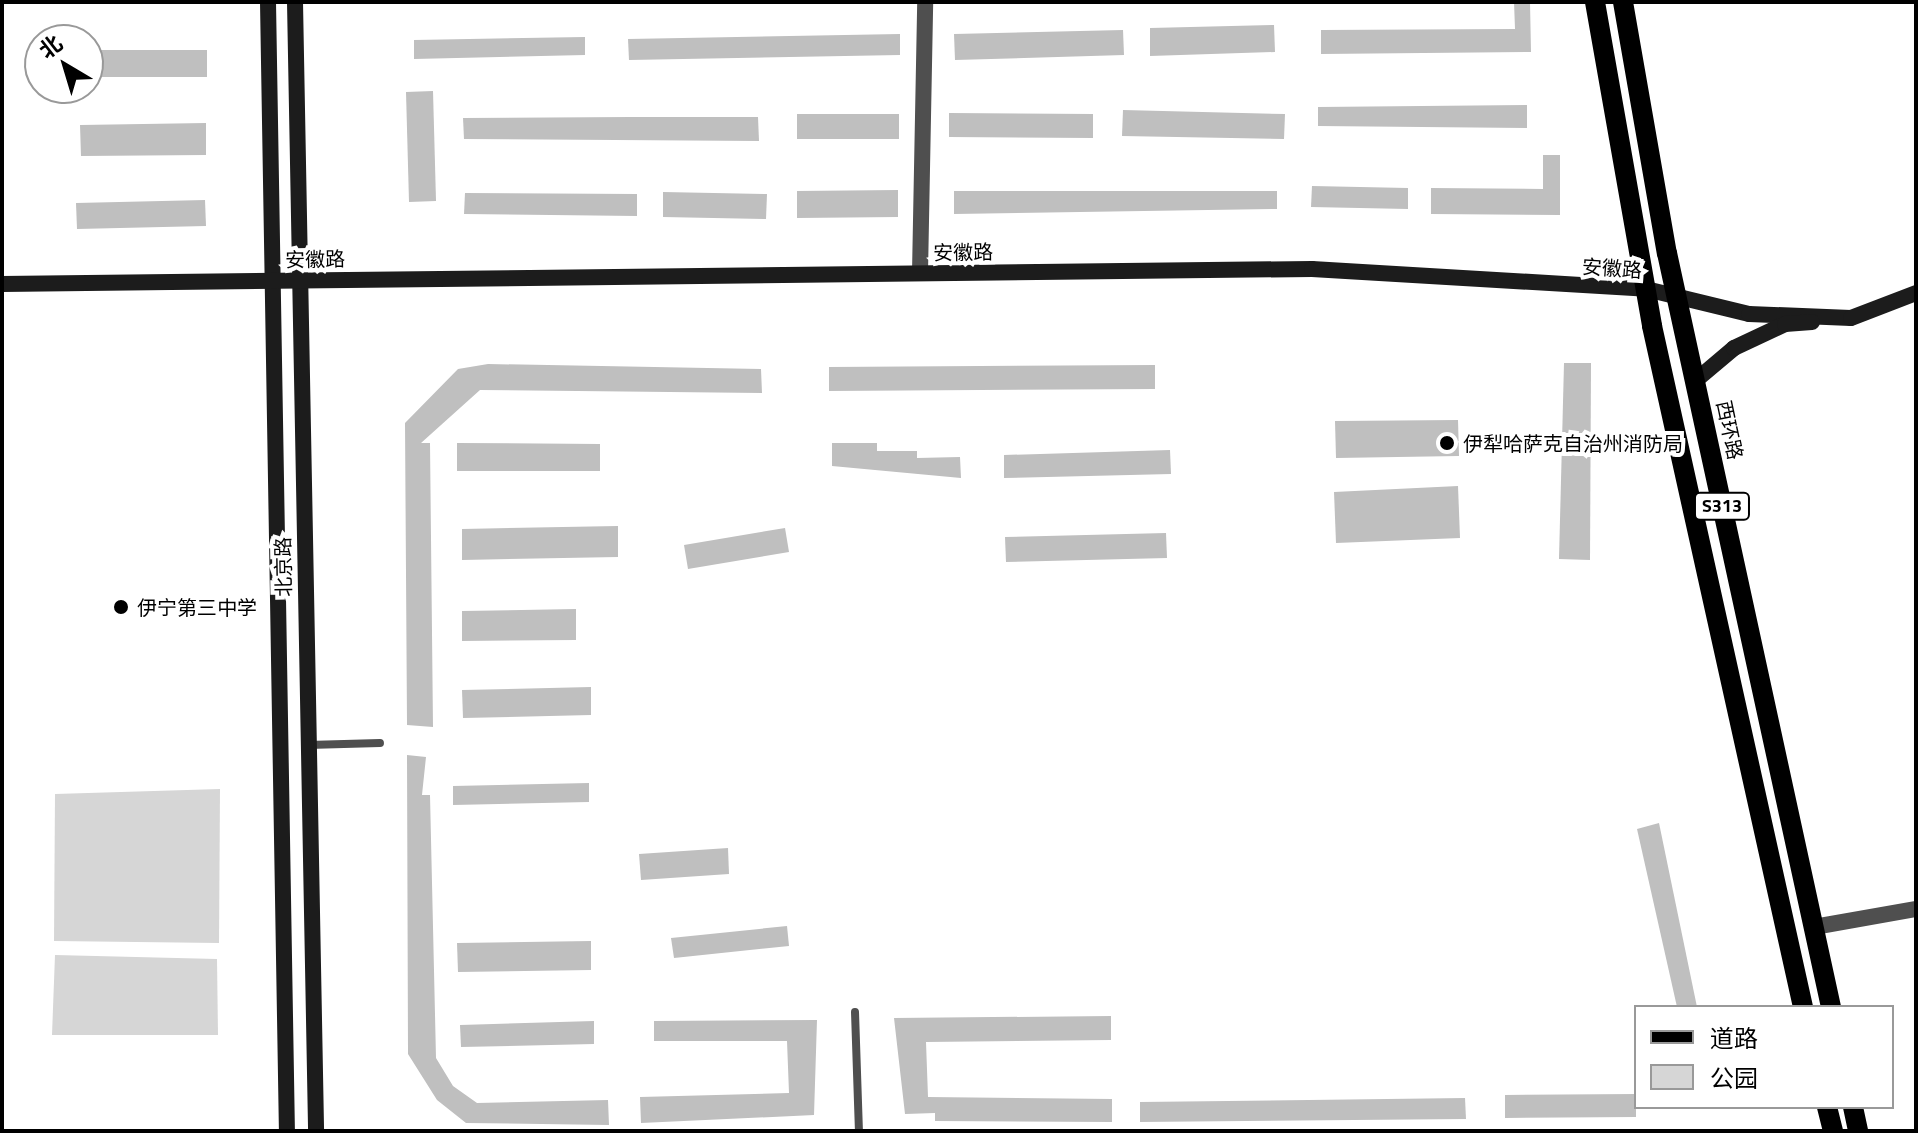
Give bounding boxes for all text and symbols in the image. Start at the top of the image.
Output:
north arrow [24,24,104,104]
text: 北 [31,26,70,67]
street label: 安徽路 [933,239,993,265]
street label: 安徽路 [285,246,345,272]
street label: 安徽路 [1581,254,1643,282]
street label: 西环路 [1712,398,1748,462]
place label: 伊犁哈萨克自治州消防局 [1463,431,1683,455]
marker: 伊犁哈萨克自治州消防局 [1438,434,1456,452]
road number: S313 [1692,492,1752,520]
street label: 北京路 [270,537,296,597]
place label: 伊宁第三中学 [137,595,257,619]
marker: 伊宁第三中学 [112,598,130,616]
legend [1634,1005,1894,1109]
text: 道路 [1710,1020,1758,1056]
text: 公园 [1710,1060,1758,1096]

